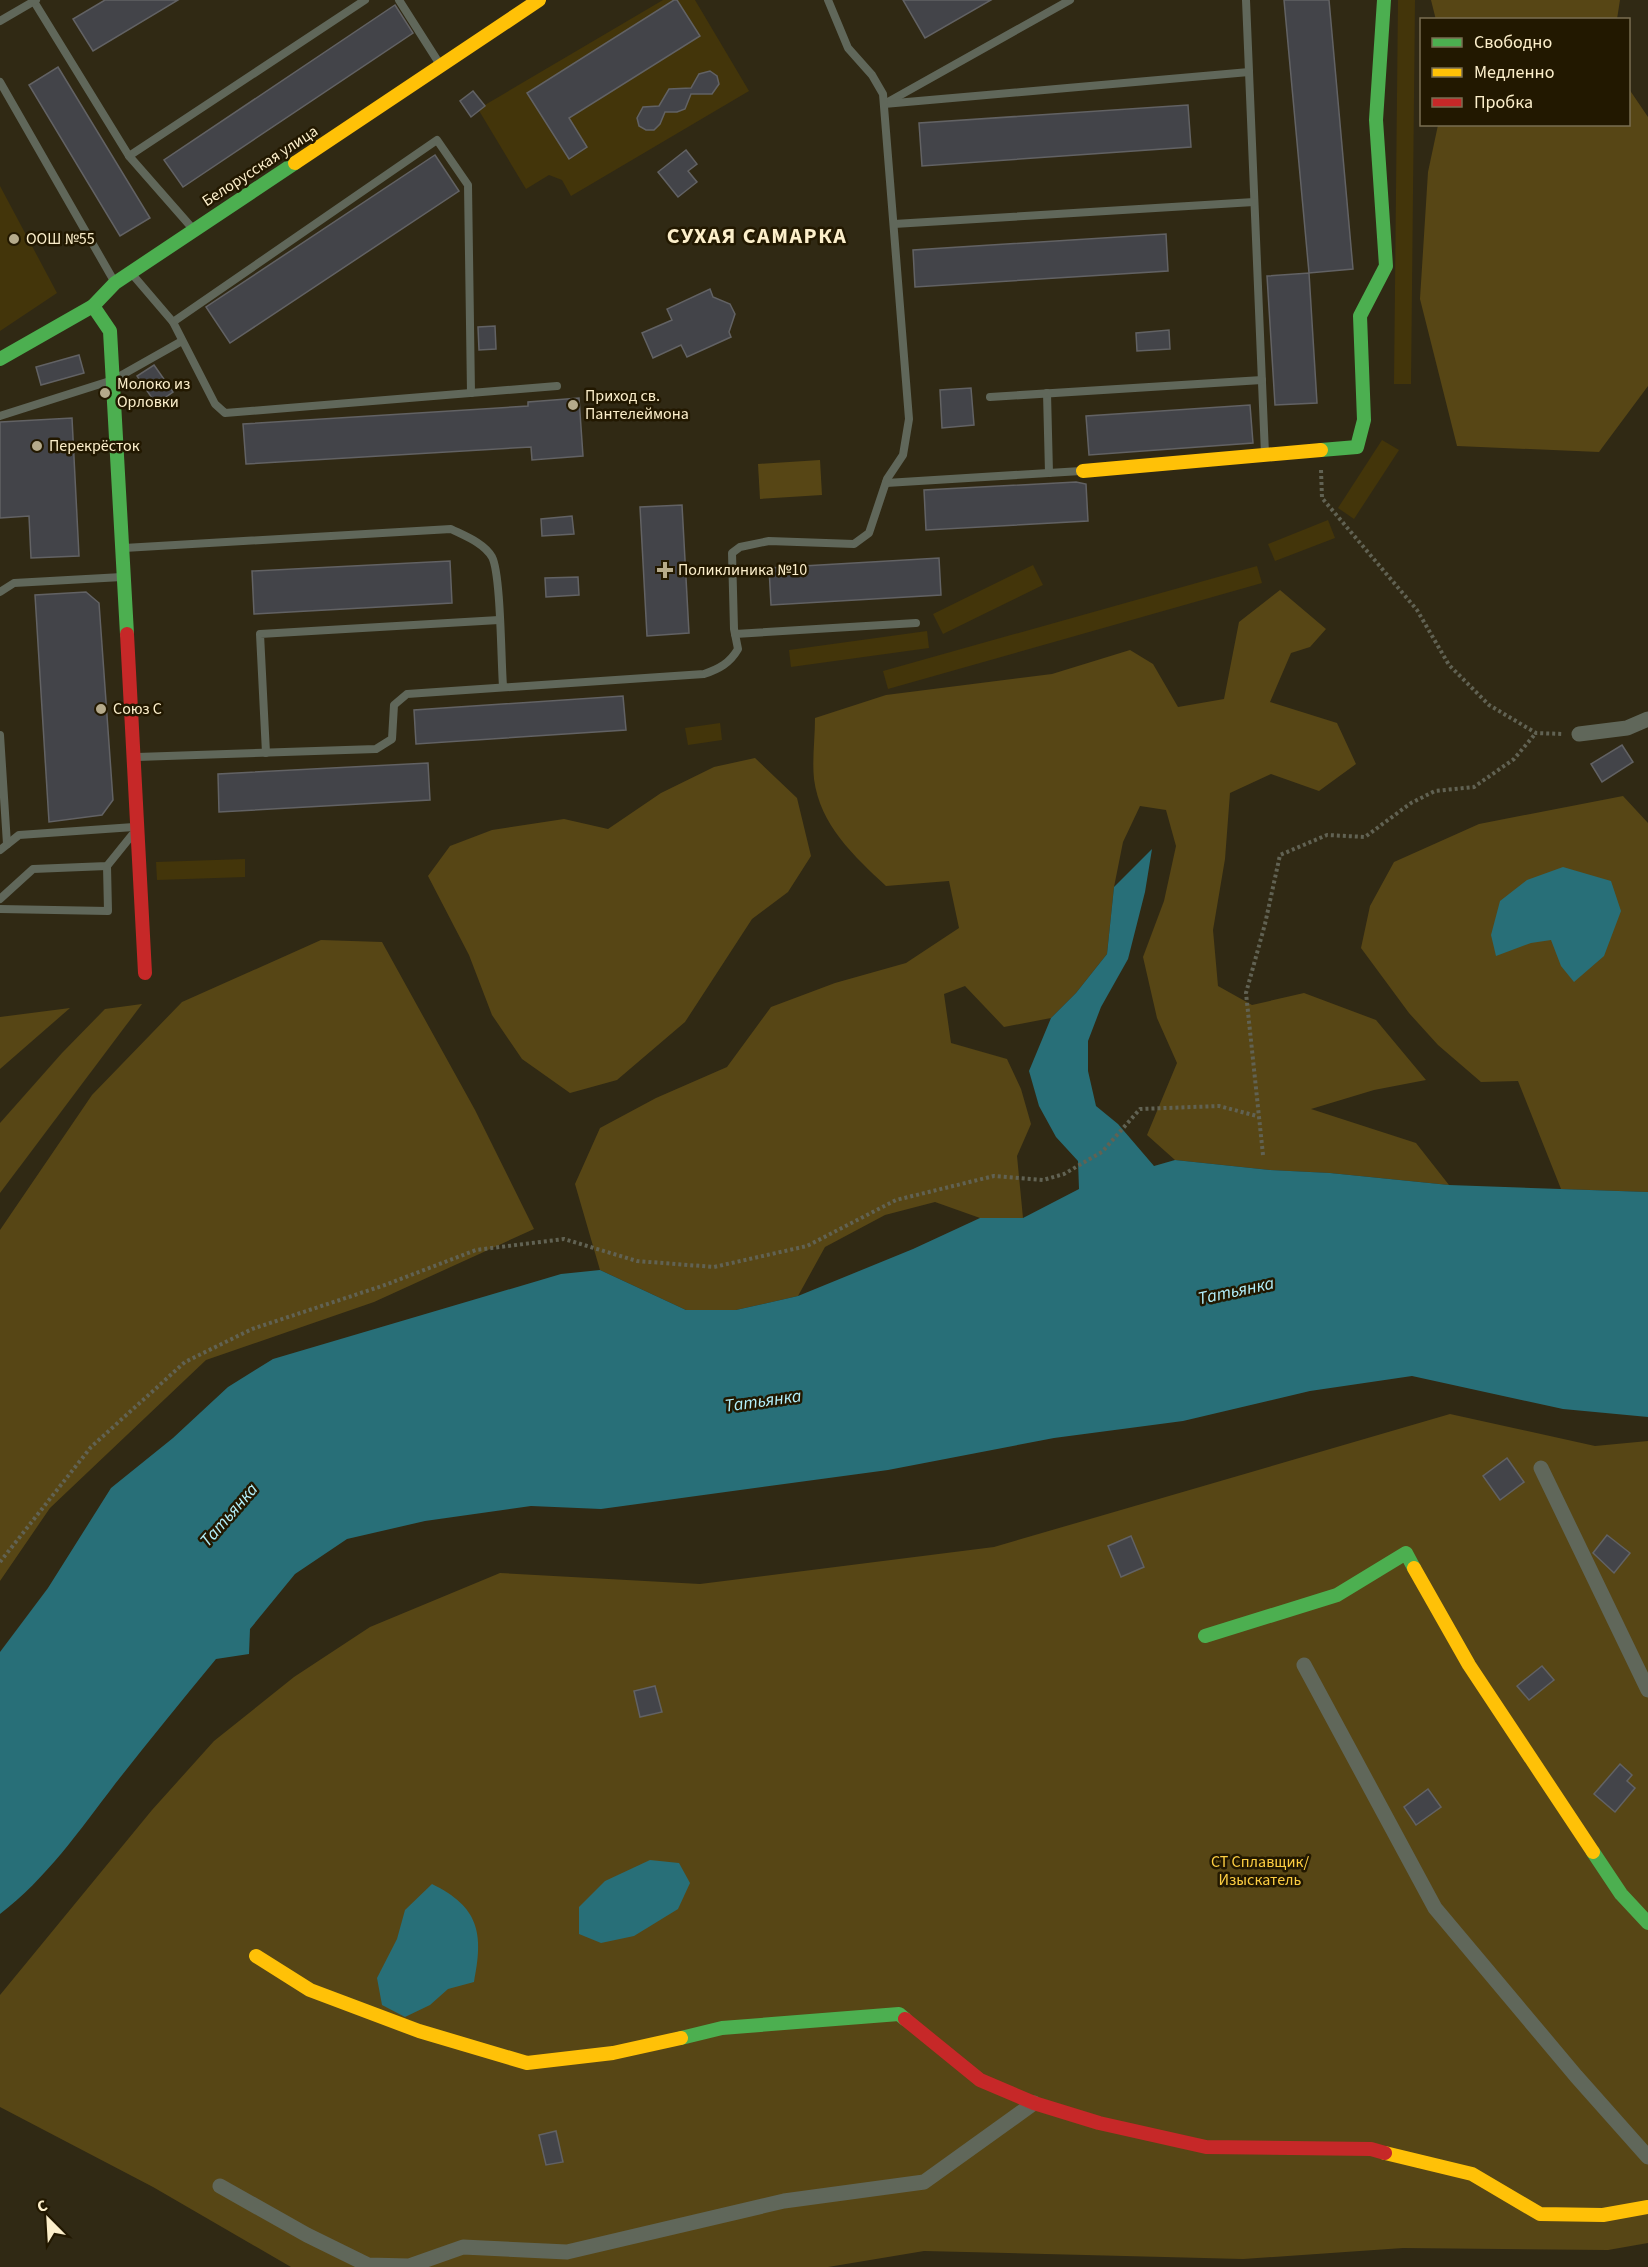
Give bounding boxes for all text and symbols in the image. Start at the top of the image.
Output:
legend [1420,18,1630,126]
text: Свободно [1474,30,1552,55]
text: Медленно [1474,60,1554,85]
text: Пробка [1474,90,1533,115]
street label: Белорусская улица [198,120,322,212]
district label: СУХАЯ САМАРКА [667,220,847,252]
place label: ООШ №55 [26,228,95,250]
marker: ООШ №55 [7,232,21,246]
place label: Молоко из Орловки [117,373,190,413]
place label: Приход св. Пантелеймона [585,385,689,425]
marker: Молоко из Орловки [98,386,112,400]
marker: Приход св. Пантелеймона [566,398,580,412]
place label: Перекрёсток [49,435,140,457]
marker: Перекрёсток [30,439,44,453]
place label: Поликлиника №10 [678,559,807,581]
marker: Поликлиника №10 [656,561,674,579]
place label: Союз С [113,698,162,720]
marker: Союз С [94,702,108,716]
water label: Татьянка [1195,1271,1277,1311]
water label: Татьянка [723,1383,803,1419]
water label: Татьянка [194,1477,264,1552]
park label: СТ Сплавщик/ Изыскатель [1211,1851,1309,1891]
north arrow [18,2189,78,2249]
text: С [34,2194,51,2218]

